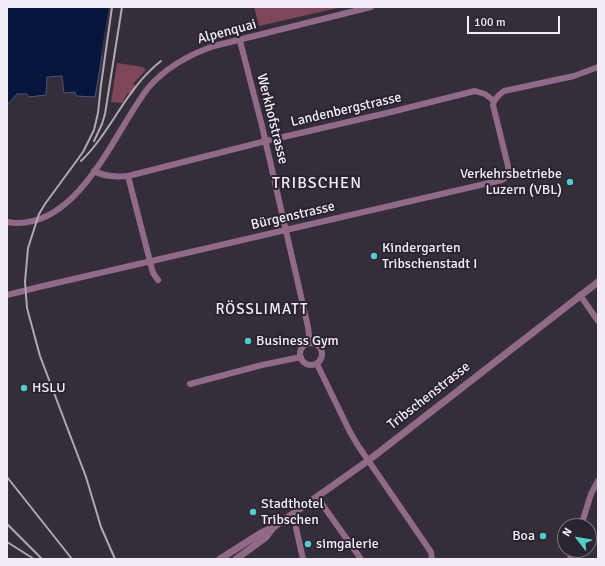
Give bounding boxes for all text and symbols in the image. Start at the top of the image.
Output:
scale bar [469,8,562,34]
text: 100 m [474,15,506,30]
street label: Alpenquai [196,16,258,48]
street label: Werkhofstrasse [253,72,291,166]
street label: Landenbergstrasse [289,89,403,131]
place label: Verkehrsbetriebe Luzern (VBL) [460,166,562,198]
district label: TRIBSCHEN [272,174,362,194]
marker: Verkehrsbetriebe Luzern (VBL) [565,177,575,187]
street label: Bürgenstrasse [249,198,337,234]
place label: Kindergarten Tribschenstadt I [382,240,477,272]
marker: Kindergarten Tribschenstadt I [369,251,379,261]
district label: RÖSSLIMATT [215,301,309,319]
place label: Business Gym [256,333,339,349]
marker: Business Gym [243,336,253,346]
street label: Tribschenstrasse [384,359,474,433]
place label: HSLU [32,380,65,396]
marker: HSLU [19,383,29,393]
place label: Stadthotel Tribschen [261,496,324,528]
marker: Stadthotel Tribschen [248,507,258,517]
north arrow [557,518,597,558]
text: N [560,525,575,539]
place label: Boa [512,528,535,544]
marker: Boa [538,531,548,541]
place label: simgalerie [316,536,379,552]
marker: simgalerie [303,539,313,549]

